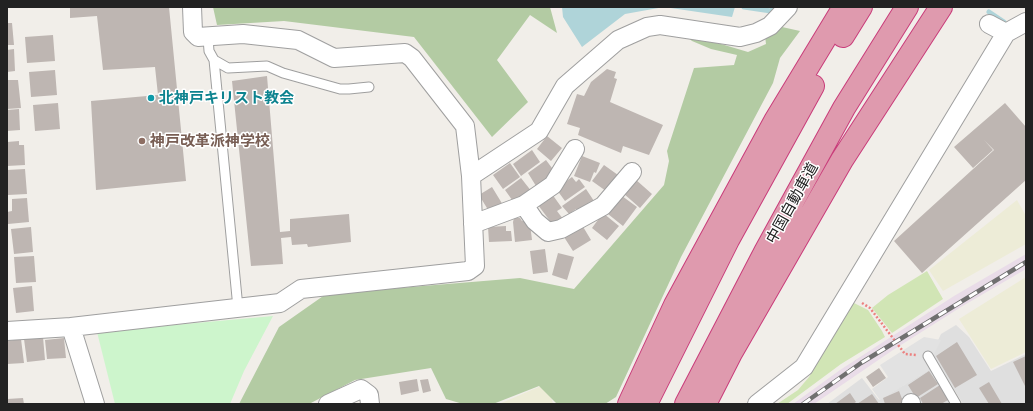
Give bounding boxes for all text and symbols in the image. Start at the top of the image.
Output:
place label: 北神戸キリスト教会 [159,89,294,107]
marker: 北神戸キリスト教会 [146,93,156,103]
place label: 神戸改革派神学校 [150,132,270,150]
marker: 神戸改革派神学校 [137,136,147,146]
street label: 中国自動車道 [762,159,822,247]

